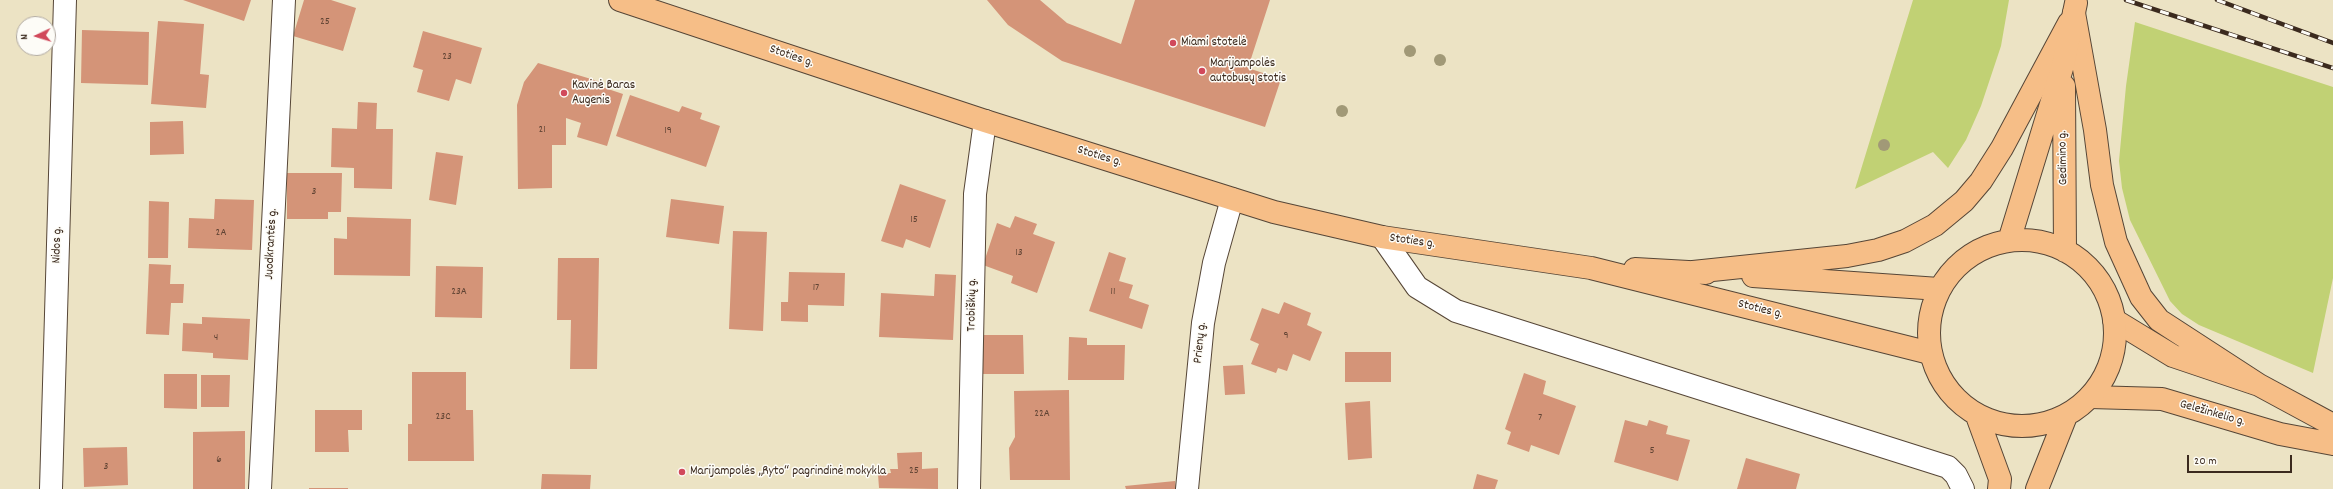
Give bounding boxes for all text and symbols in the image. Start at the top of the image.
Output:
house number: 25 [320,15,330,29]
north arrow [16,16,56,56]
text: N [17,33,33,40]
place label: Miami stotelė [1181,35,1247,51]
marker: Miami stotelė [1168,38,1178,48]
street label: Stoties g. [767,42,815,72]
house number: 23 [442,50,452,64]
place label: Marijampolės autobusų stotis [1210,56,1286,87]
marker: Marijampolės autobusų stotis [1197,66,1207,76]
place label: Kavinė Baras Augenis [572,78,635,109]
marker: Kavinė Baras Augenis [559,88,569,98]
house number: 21 [538,123,546,137]
house number: 19 [664,124,672,138]
street label: Gedimino g. [2056,131,2072,185]
street label: Stoties g. [1075,143,1123,171]
house number: 3 [312,185,316,199]
street label: Juodkrantės g. [262,208,282,280]
house number: 15 [910,213,918,227]
street label: Nidos g. [50,226,66,264]
house number: 2A [216,226,226,240]
street label: Stoties g. [1388,231,1436,253]
house number: 13 [1015,246,1023,260]
street label: Trobiškių g. [965,278,981,332]
house number: 17 [813,281,819,295]
house number: 23A [451,285,467,299]
house number: 11 [1111,285,1115,299]
street label: Stoties g. [1736,297,1784,323]
street label: Prienų g. [1191,322,1211,364]
house number: 9 [1283,329,1289,343]
house number: 4 [214,331,218,345]
street label: Geležinkelio g. [2178,397,2246,431]
house number: 22A [1034,407,1050,421]
house number: 23C [435,410,451,424]
house number: 7 [1538,411,1542,425]
house number: 5 [1649,444,1655,458]
scale bar [2189,447,2294,473]
house number: 6 [216,453,222,467]
text: 20 m [2194,453,2217,470]
house number: 3 [104,460,108,474]
place label: Marijampolės „Ryto“ pagrindinė mokykla [690,464,886,480]
house number: 25 [909,464,919,478]
marker: Marijampolės „Ryto“ pagrindinė mokykla [677,467,687,477]

